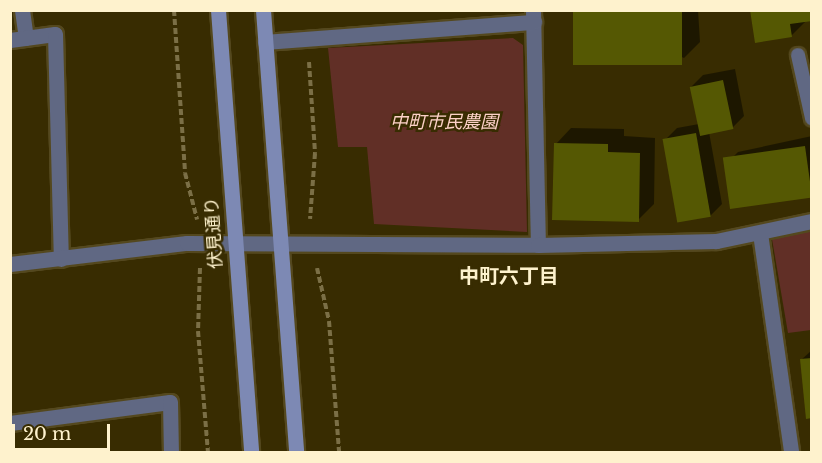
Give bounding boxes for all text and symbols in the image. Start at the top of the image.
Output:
park label: 中町市民農園 [390,111,498,133]
street label: 伏見通り [201,196,227,270]
district label: 中町六丁目 [459,264,559,288]
scale bar [15,412,112,450]
text: 20 m [23,423,71,445]

